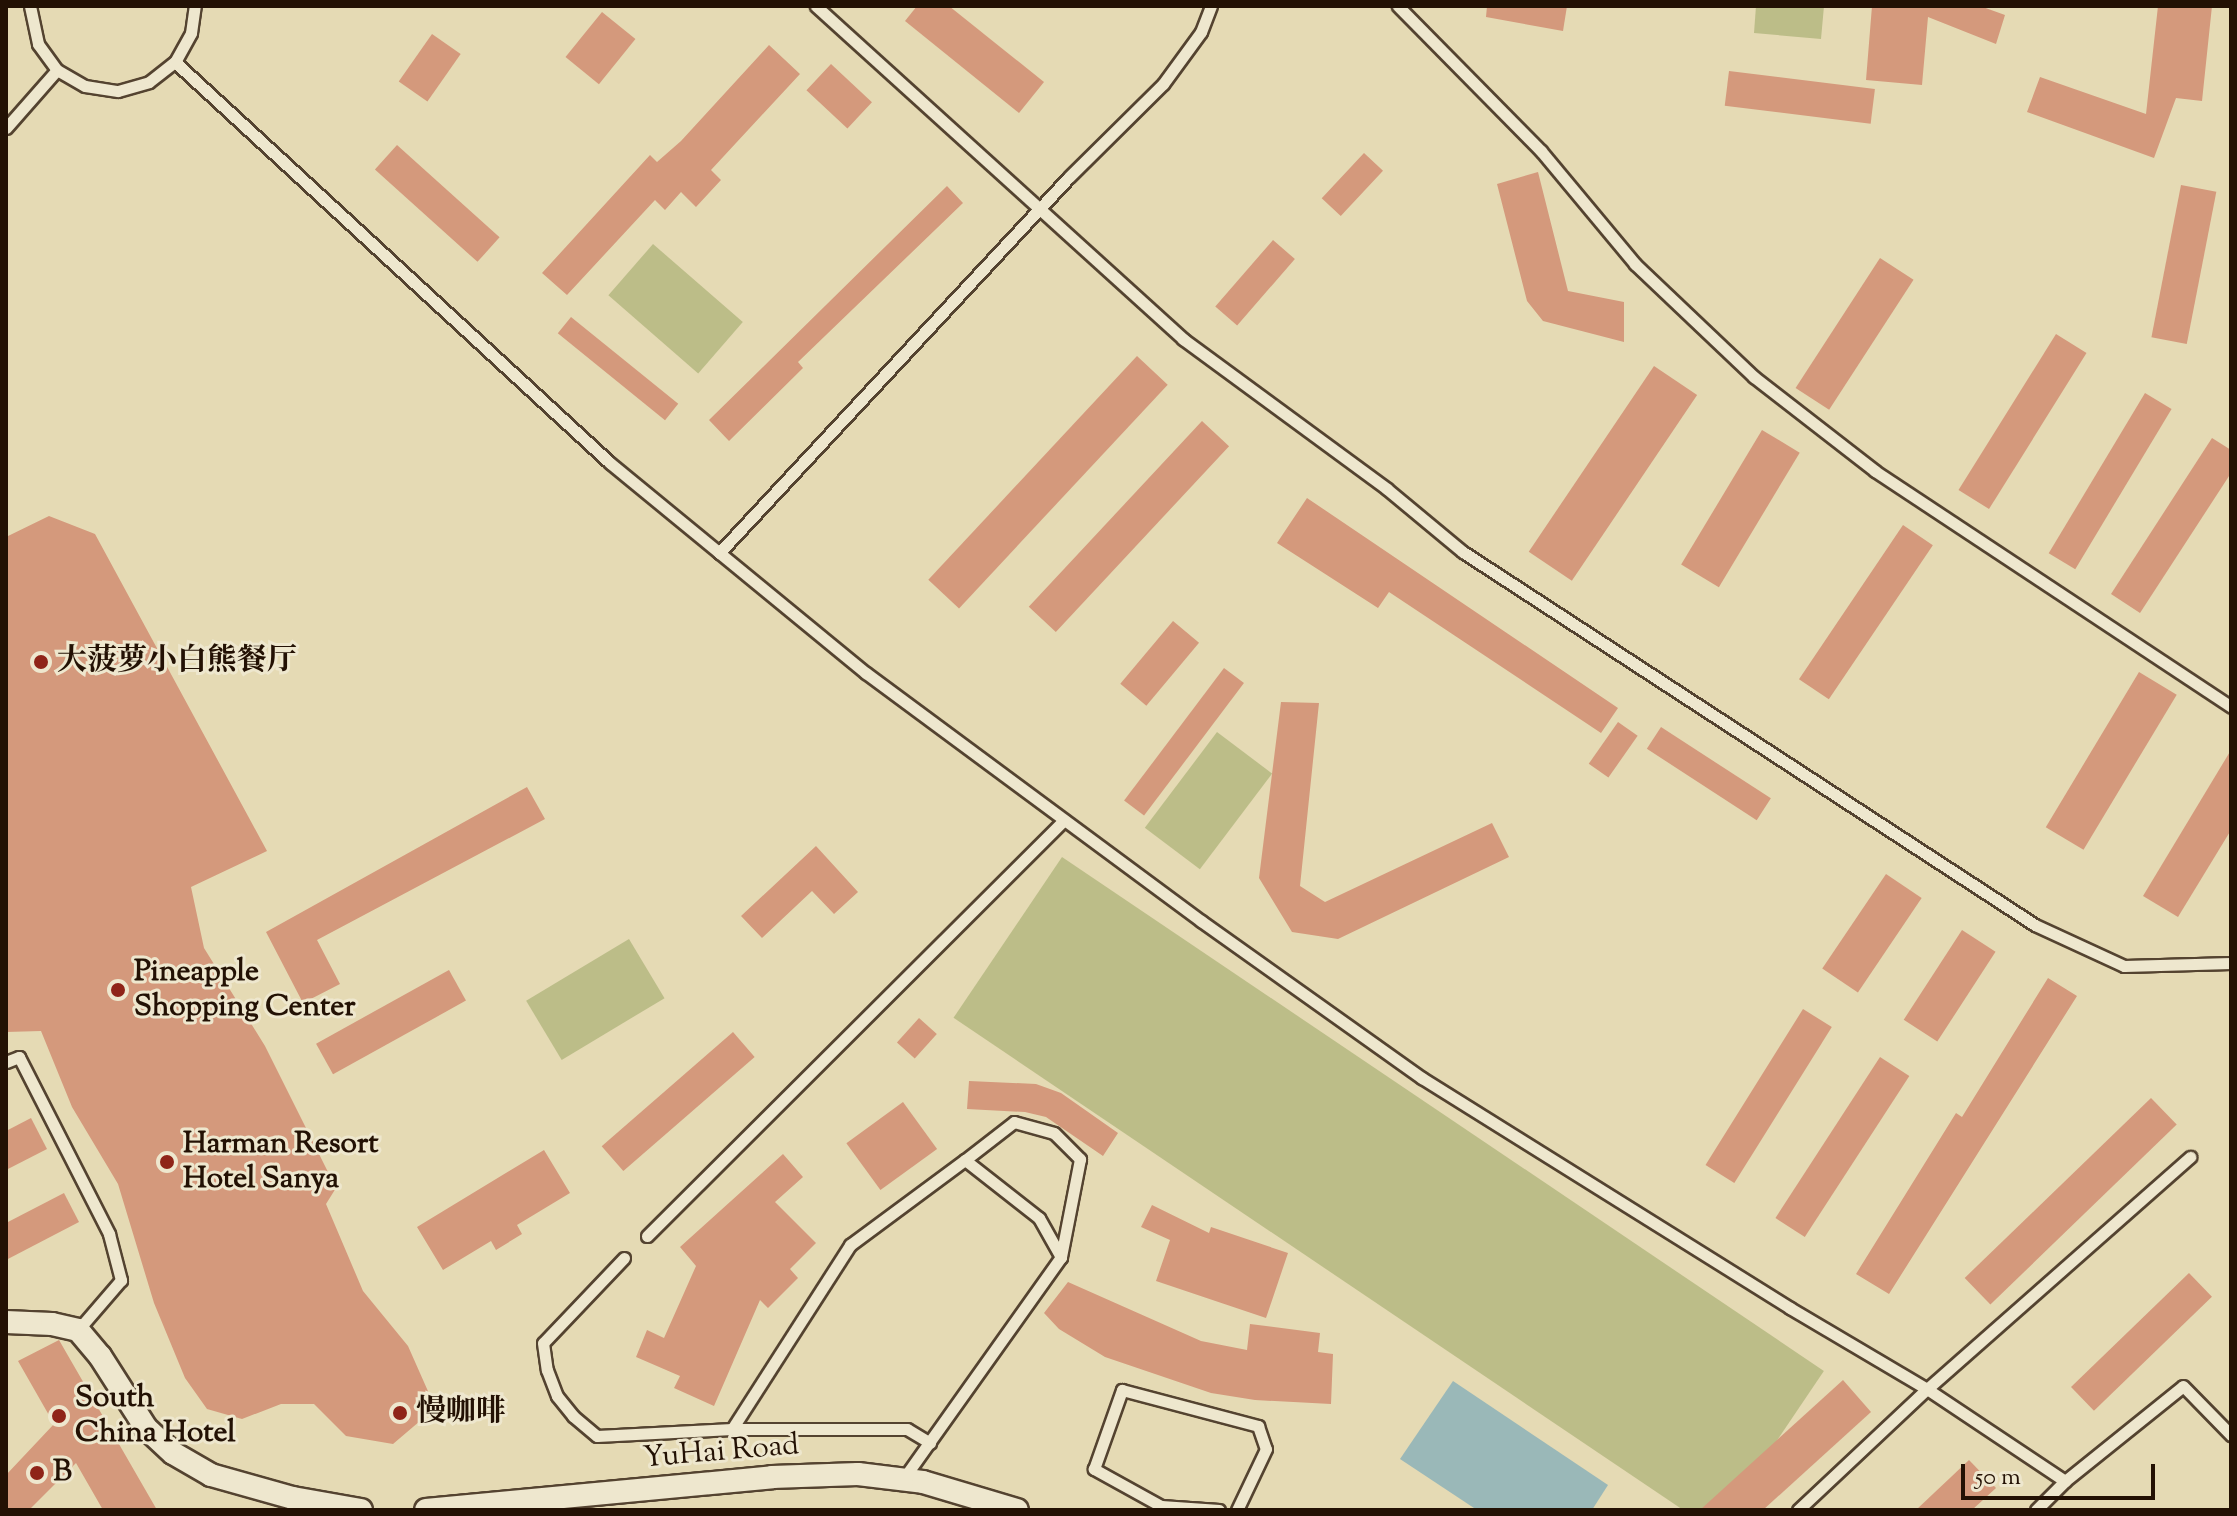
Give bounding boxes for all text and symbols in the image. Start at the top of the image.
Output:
place label: 大菠萝小白熊餐厅 [57,644,297,680]
marker: 大菠萝小白熊餐厅 [32,653,50,671]
place label: Pineapple Shopping Center [134,955,356,1026]
marker: Pineapple Shopping Center [109,981,127,999]
place label: Harman Resort Hotel Sanya [183,1127,379,1198]
marker: Harman Resort Hotel Sanya [158,1153,176,1171]
place label: South China Hotel [75,1381,236,1452]
place label: 慢咖啡 [416,1395,506,1431]
marker: 慢咖啡 [391,1404,409,1422]
marker: South China Hotel [50,1407,68,1425]
street label: YuHai Road [641,1428,801,1478]
scale bar [1965,1448,2159,1498]
place label: B [53,1455,72,1491]
text: 50 m [1975,1461,2021,1495]
marker: B [28,1464,46,1482]

